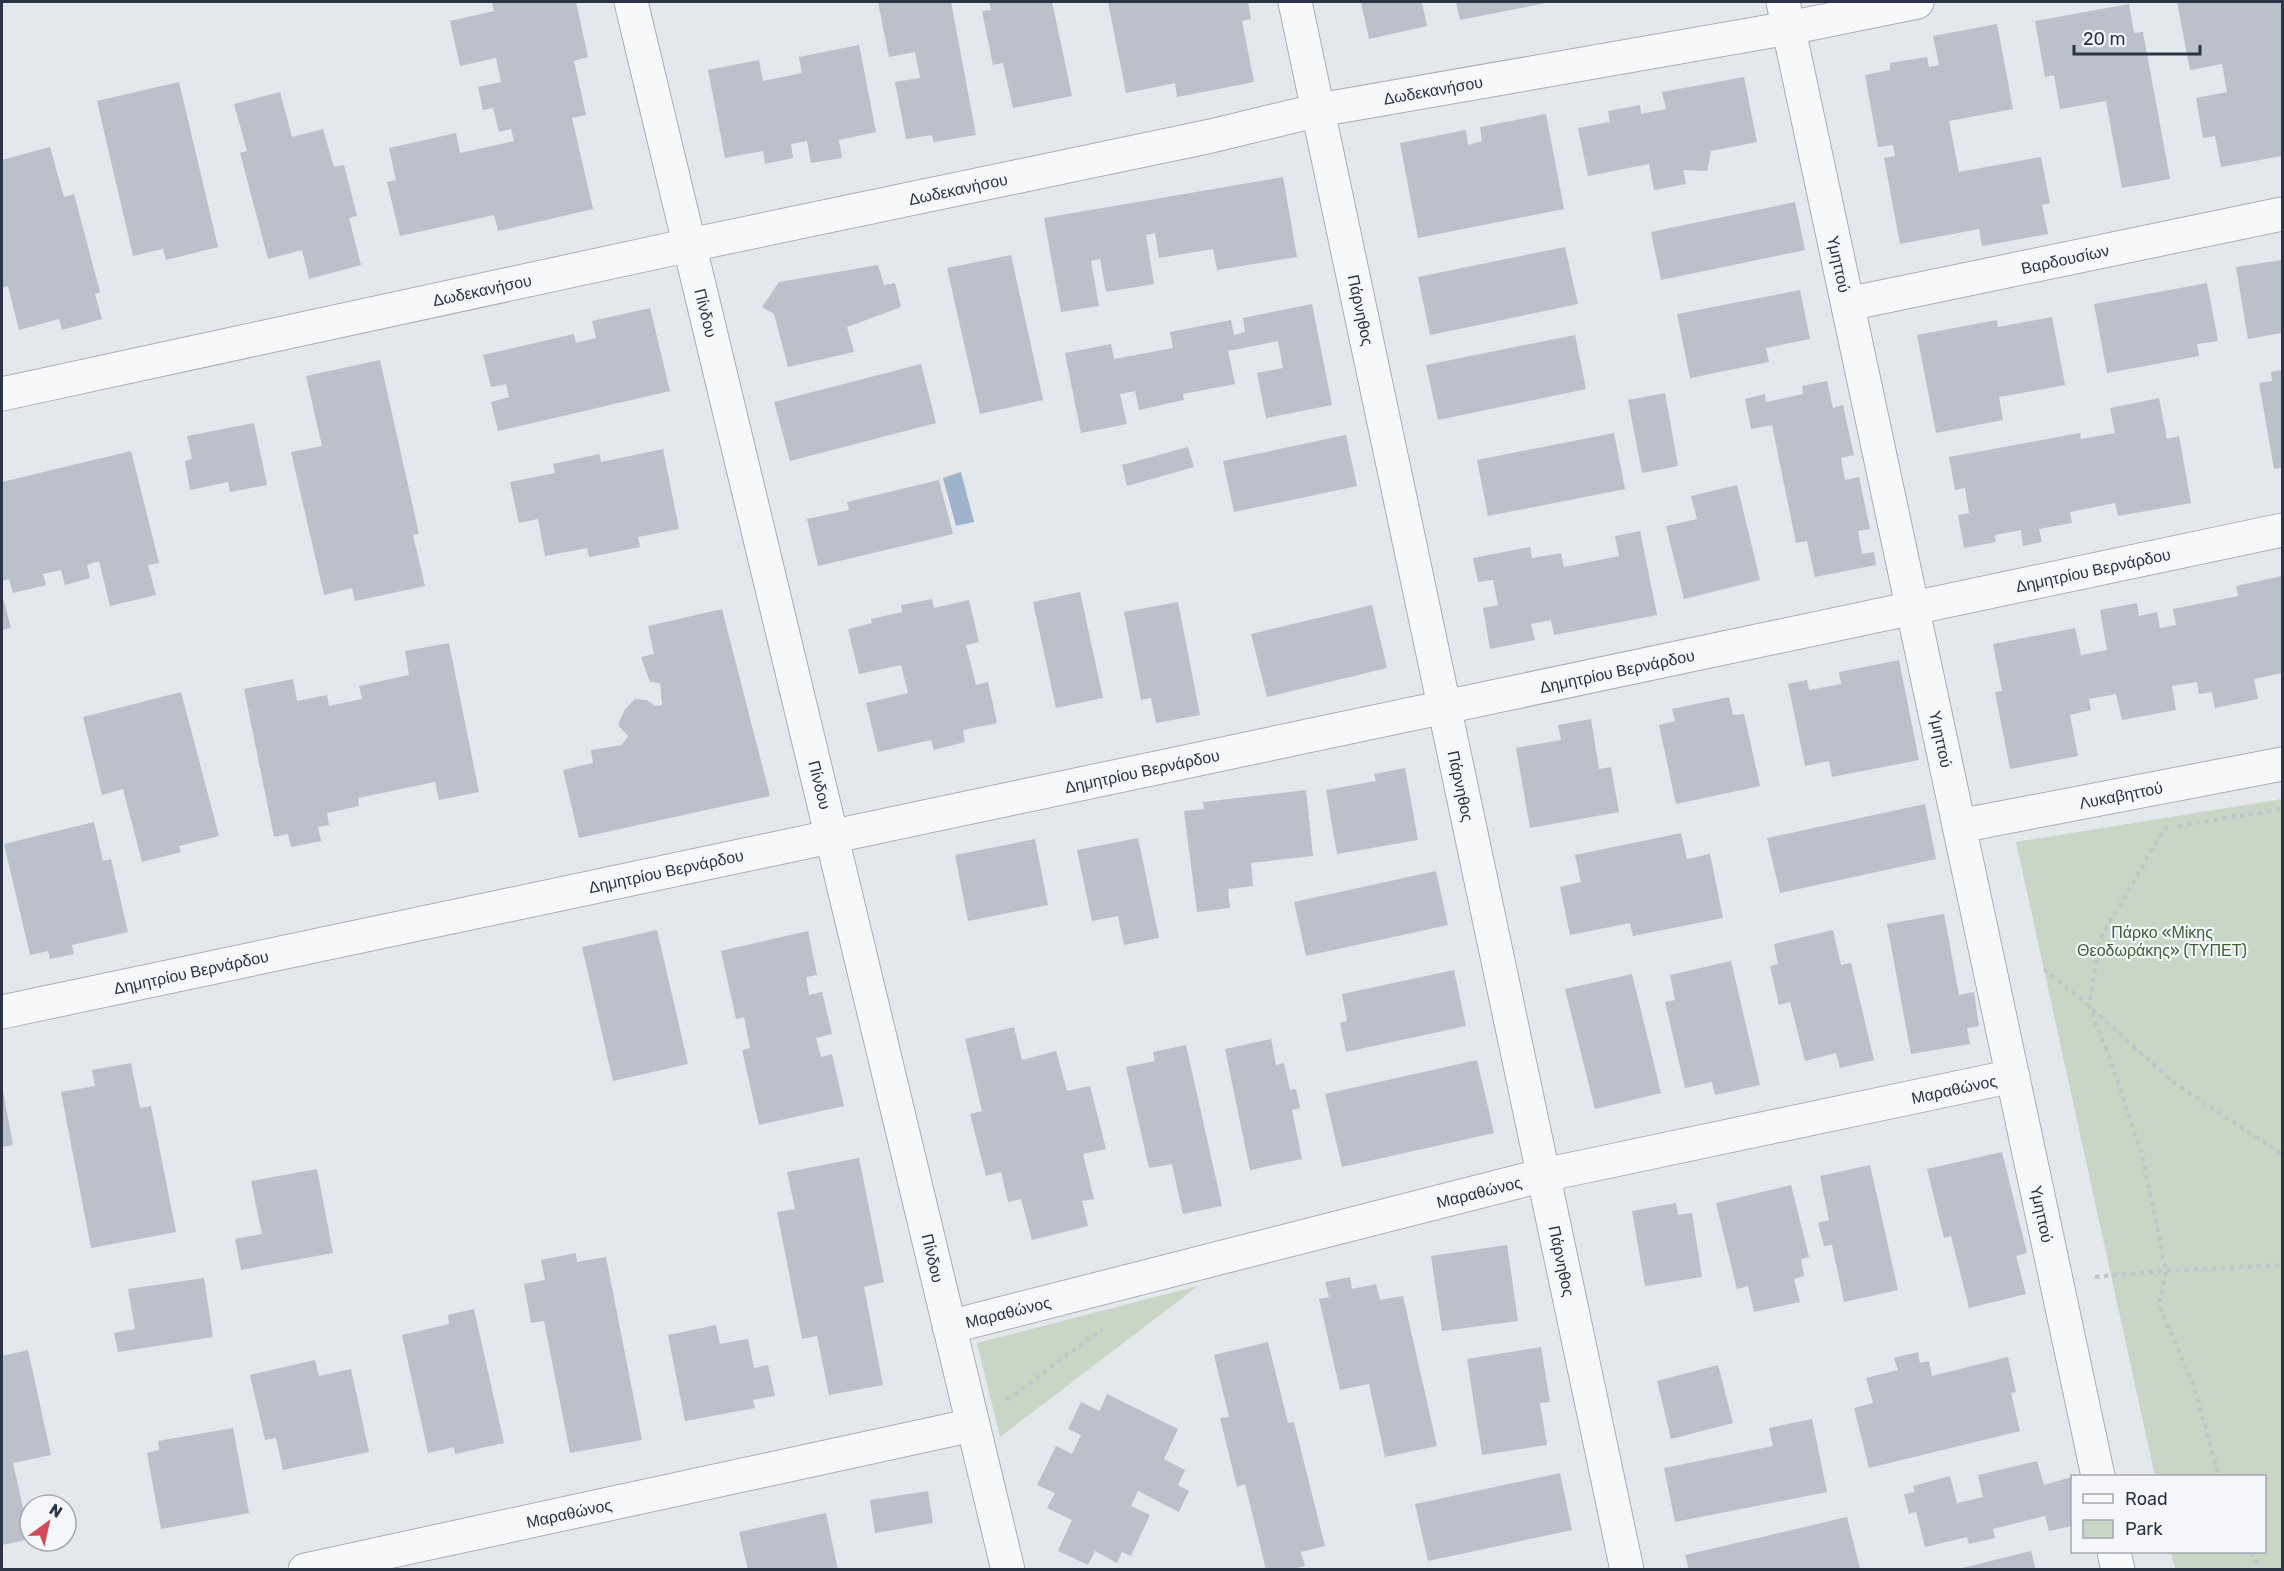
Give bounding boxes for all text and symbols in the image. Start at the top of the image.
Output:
scale bar [2074,18,2200,56]
text: 20 m [2083,28,2125,50]
street label: Δωδεκανήσου [1382,72,1484,109]
street label: Δωδεκανήσου [907,170,1009,209]
street label: Υμηττού [1823,234,1854,294]
street label: Βαρδουσίων [2019,241,2111,278]
street label: Δωδεκανήσου [431,271,533,310]
street label: Πάρνηθος [1344,273,1377,348]
street label: Πίνδου [690,287,721,340]
street label: Δημητρίου Βερνάρδου [2014,545,2172,596]
street label: Δημητρίου Βερνάρδου [1538,646,1696,697]
street label: Υμηττού [1925,709,1956,769]
street label: Δημητρίου Βερνάρδου [1063,746,1221,797]
street label: Πάρνηθος [1444,749,1477,824]
street label: Πίνδου [804,759,835,812]
street label: Λυκαβηττού [2078,778,2164,813]
street label: Δημητρίου Βερνάρδου [587,846,745,897]
park label: Πάρκο «Μίκης Θεοδωράκης» (ΤΥΠΕΤ) [2077,923,2247,960]
street label: Δημητρίου Βερνάρδου [112,947,270,998]
street label: Μαραθώνος [1910,1071,1999,1108]
street label: Μαραθώνος [1435,1173,1524,1212]
street label: Υμηττού [2026,1184,2057,1244]
street label: Πάρνηθος [1545,1224,1578,1299]
street label: Πίνδου [918,1232,947,1284]
street label: Μαραθώνος [964,1293,1053,1332]
legend [2071,1475,2266,1553]
text: Road [2125,1488,2168,1510]
north arrow [18,1493,78,1553]
street label: Μαραθώνος [525,1495,614,1532]
text: N [46,1500,66,1522]
text: Park [2125,1518,2163,1540]

